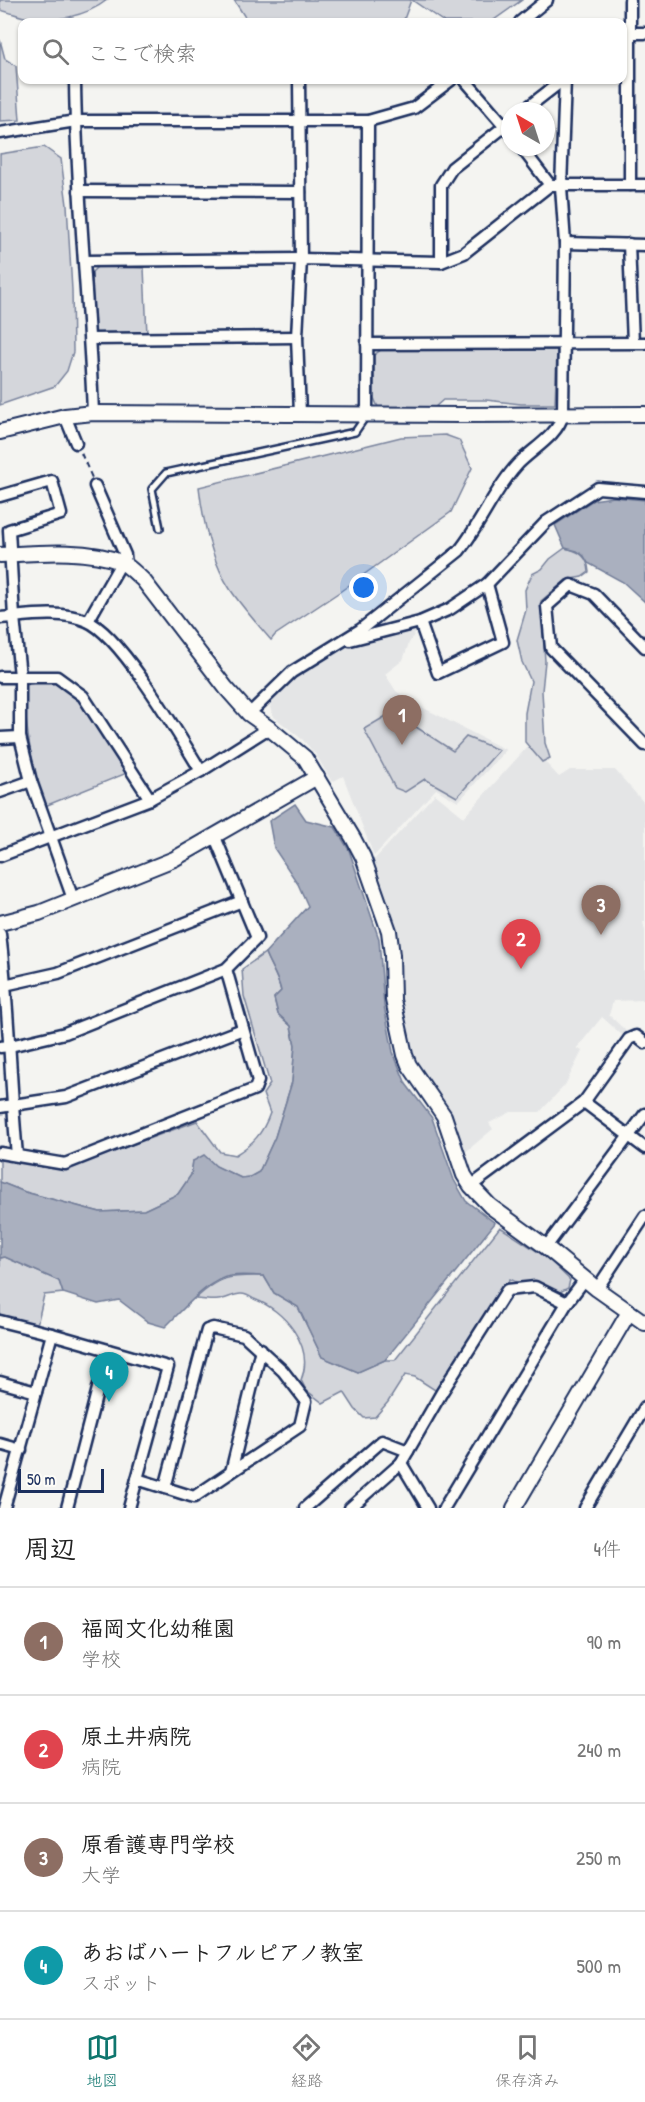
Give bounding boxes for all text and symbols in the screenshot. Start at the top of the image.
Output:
search box [18,18,627,84]
icon: search [39,35,72,68]
text: ここで検索 [87,38,197,68]
north arrow [501,102,555,156]
your location [349,573,378,602]
pin: 1 [382,696,422,745]
pin: 3 [582,886,620,935]
pin: 2 [502,920,540,969]
pin: 4 [90,1352,128,1402]
scale bar [18,1466,104,1494]
text: 50 m [27,1468,56,1490]
text: 周辺 [24,1531,76,1566]
text: 4件 [594,1535,621,1562]
text: 福岡文化幼稚園 [81,1613,235,1643]
text: 1 [40,1628,47,1655]
text: 90 m [587,1628,621,1655]
text: 学校 [81,1645,121,1672]
text: 原土井病院 [81,1721,191,1751]
text: 2 [39,1736,48,1763]
text: 240 m [577,1736,621,1763]
text: 病院 [81,1753,121,1780]
text: 原看護専門学校 [81,1829,235,1859]
text: 3 [39,1844,48,1871]
text: 250 m [576,1844,621,1871]
text: 大学 [81,1861,121,1888]
text: あおばハートフルピアノ教室 [81,1937,364,1967]
text: 4 [40,1952,47,1979]
text: 500 m [576,1952,621,1979]
text: スポット [81,1969,161,1996]
tab: 地図 [86,2031,119,2091]
tab: 経路 [290,2031,323,2091]
tab: 保存済み [495,2031,559,2091]

